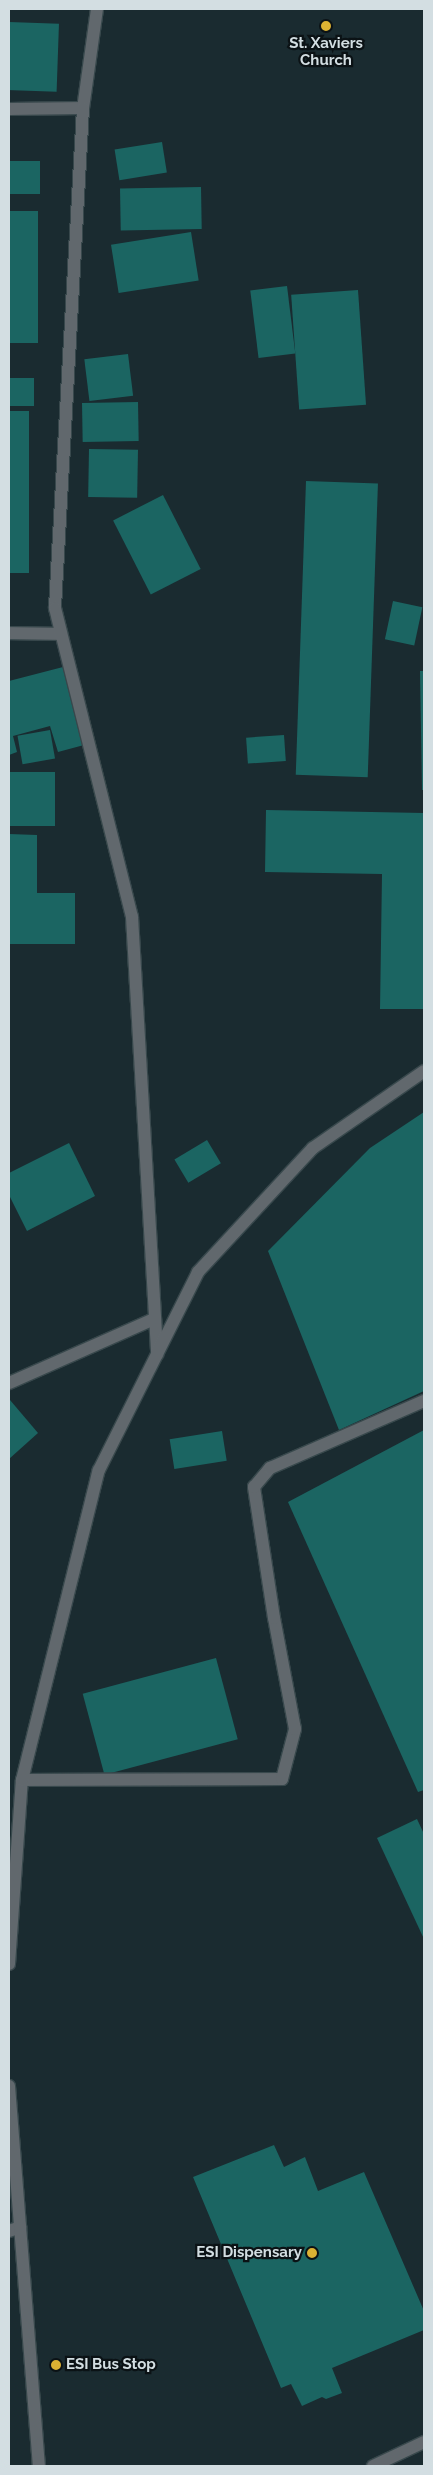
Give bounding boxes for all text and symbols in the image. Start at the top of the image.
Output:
marker: St. Xaviers Church [320,20,332,32]
place label: St. Xaviers Church [289,34,363,69]
place label: ESI Dispensary [196,2244,302,2262]
marker: ESI Dispensary [306,2247,318,2259]
place label: ESI Bus Stop [66,2356,156,2374]
marker: ESI Bus Stop [50,2359,62,2371]

